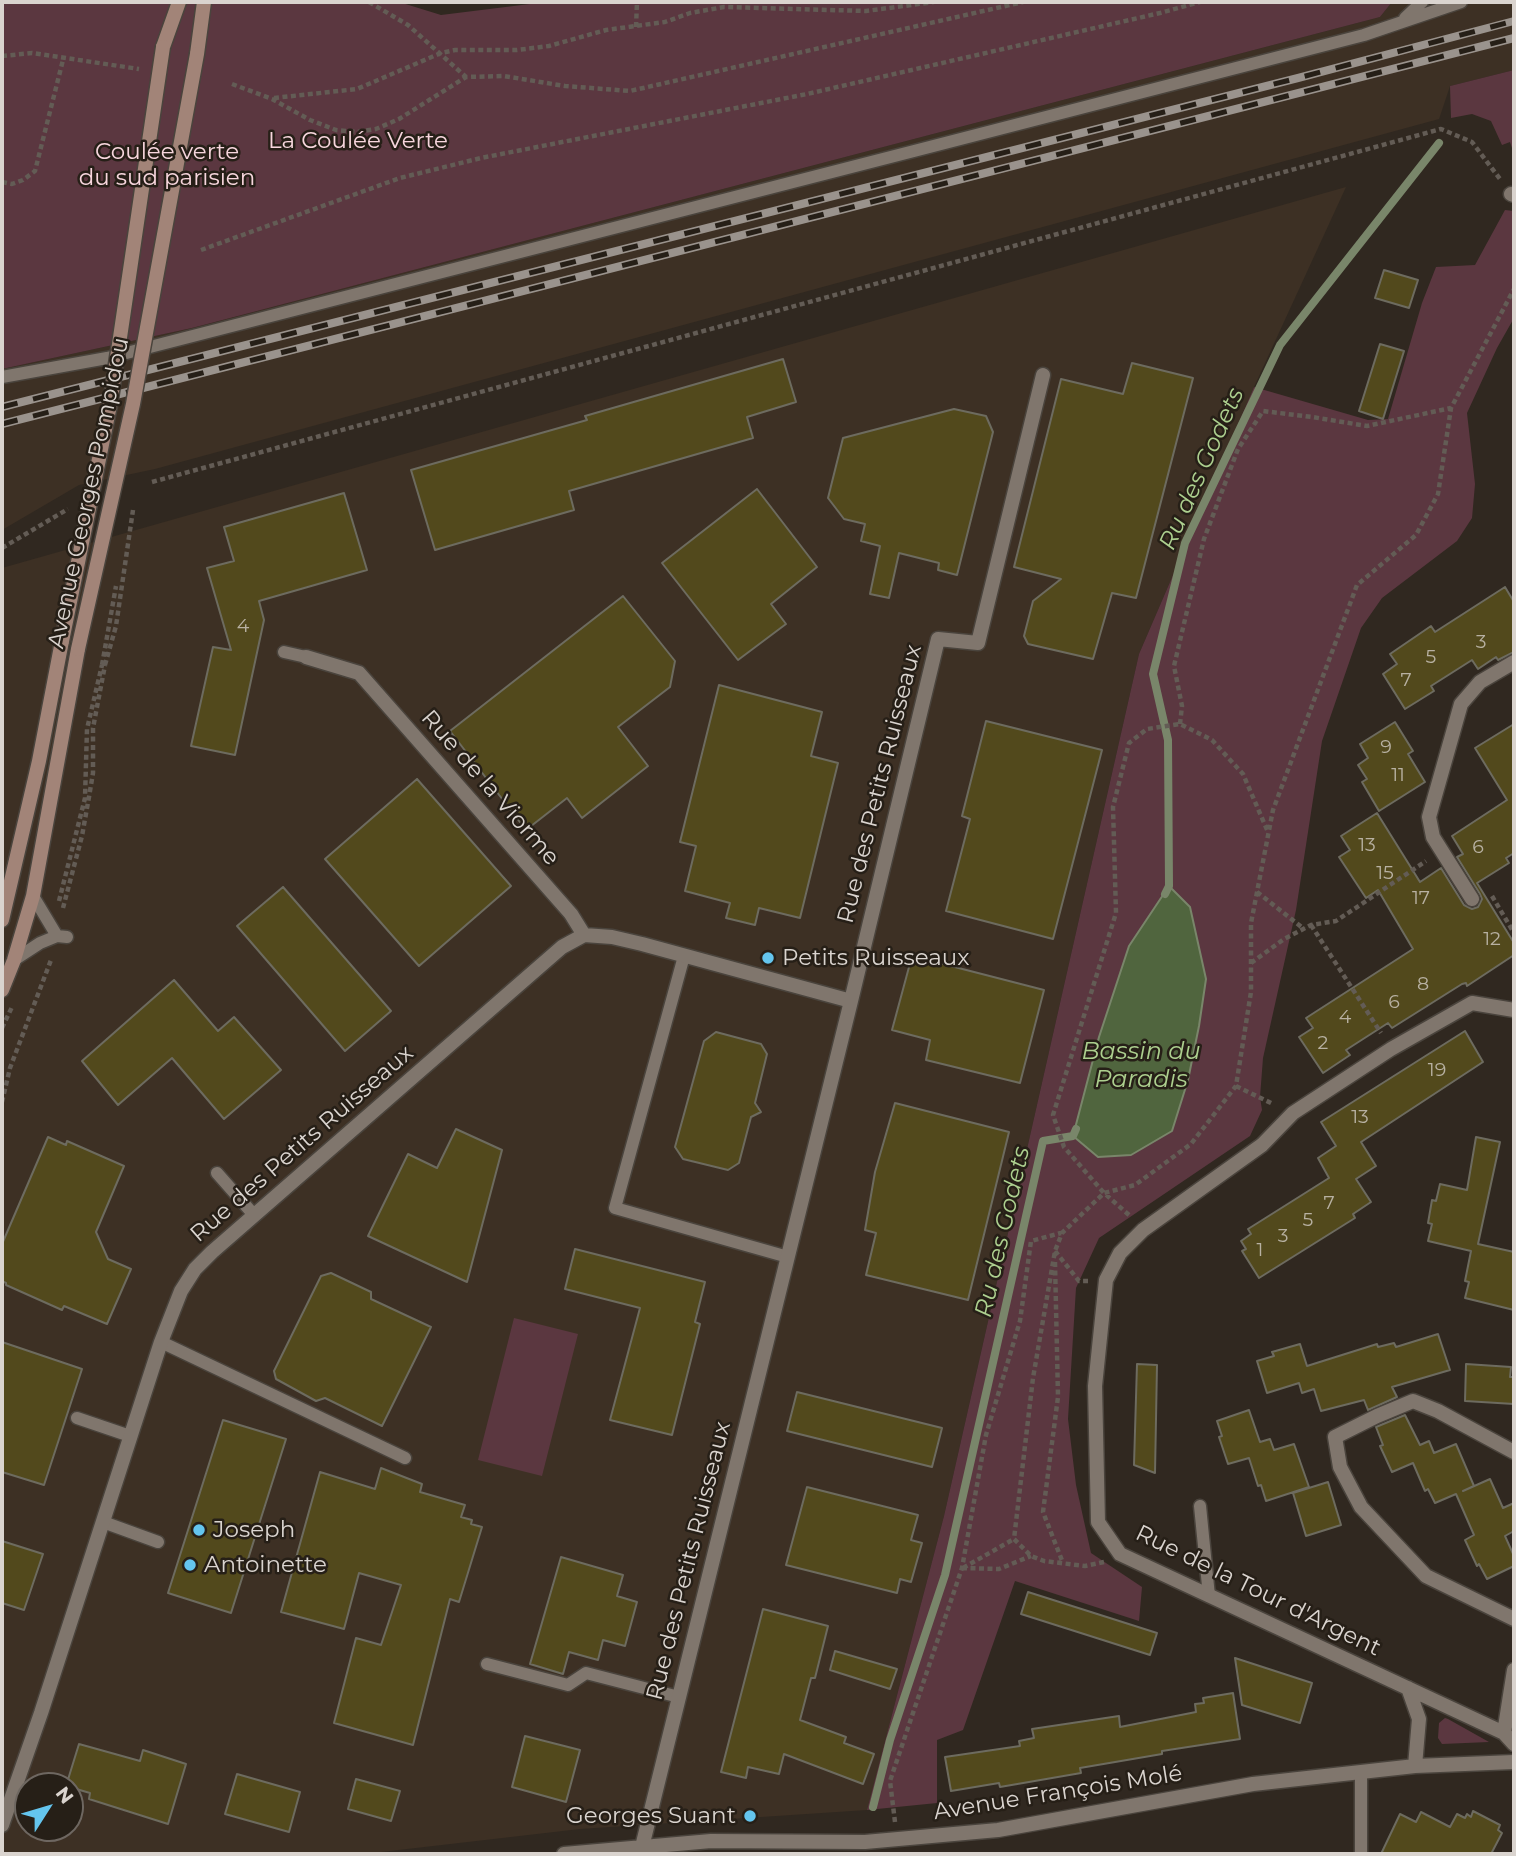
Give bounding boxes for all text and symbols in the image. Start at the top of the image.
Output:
park label: La Coulée Verte [268,127,448,155]
park label: Coulée verte du sud parisien [79,138,255,192]
street label: Avenue Georges Pompidou [43,335,135,651]
water label: Ru des Godets [1153,383,1251,555]
house number: 4 [237,615,249,637]
house number: 3 [1476,631,1486,653]
street label: Rue des Petits Ruisseaux [832,642,928,926]
house number: 5 [1426,646,1436,668]
house number: 7 [1400,669,1412,691]
street label: Rue de la Viorme [415,705,565,871]
house number: 9 [1380,736,1392,758]
house number: 11 [1391,764,1405,786]
house number: 13 [1358,834,1376,856]
house number: 6 [1472,836,1484,858]
house number: 15 [1376,862,1394,884]
house number: 17 [1412,887,1430,909]
house number: 12 [1483,928,1501,950]
place label: Petits Ruisseaux [782,944,970,972]
marker: Petits Ruisseaux [760,950,776,966]
house number: 8 [1417,973,1429,995]
house number: 6 [1388,991,1400,1013]
house number: 4 [1339,1006,1351,1028]
house number: 2 [1318,1032,1328,1054]
water label: Bassin du Paradis [1081,1038,1201,1094]
street label: Rue des Petits Ruisseaux [185,1040,419,1248]
house number: 19 [1428,1059,1446,1081]
house number: 13 [1351,1106,1369,1128]
water label: Ru des Godets [969,1144,1037,1320]
house number: 7 [1323,1192,1335,1214]
house number: 5 [1303,1209,1313,1231]
house number: 3 [1278,1225,1288,1247]
house number: 1 [1257,1239,1263,1261]
street label: Rue des Petits Ruisseaux [641,1419,737,1703]
place label: Joseph [213,1516,295,1544]
street label: Rue de la Tour d'Argent [1131,1520,1385,1662]
marker: Joseph [191,1522,207,1538]
place label: Antoinette [204,1551,327,1579]
marker: Antoinette [182,1557,198,1573]
street label: Avenue François Molé [932,1760,1184,1826]
north arrow [14,1772,84,1842]
text: N [51,1782,78,1808]
place label: Georges Suant [566,1802,736,1830]
marker: Georges Suant [742,1808,758,1824]

